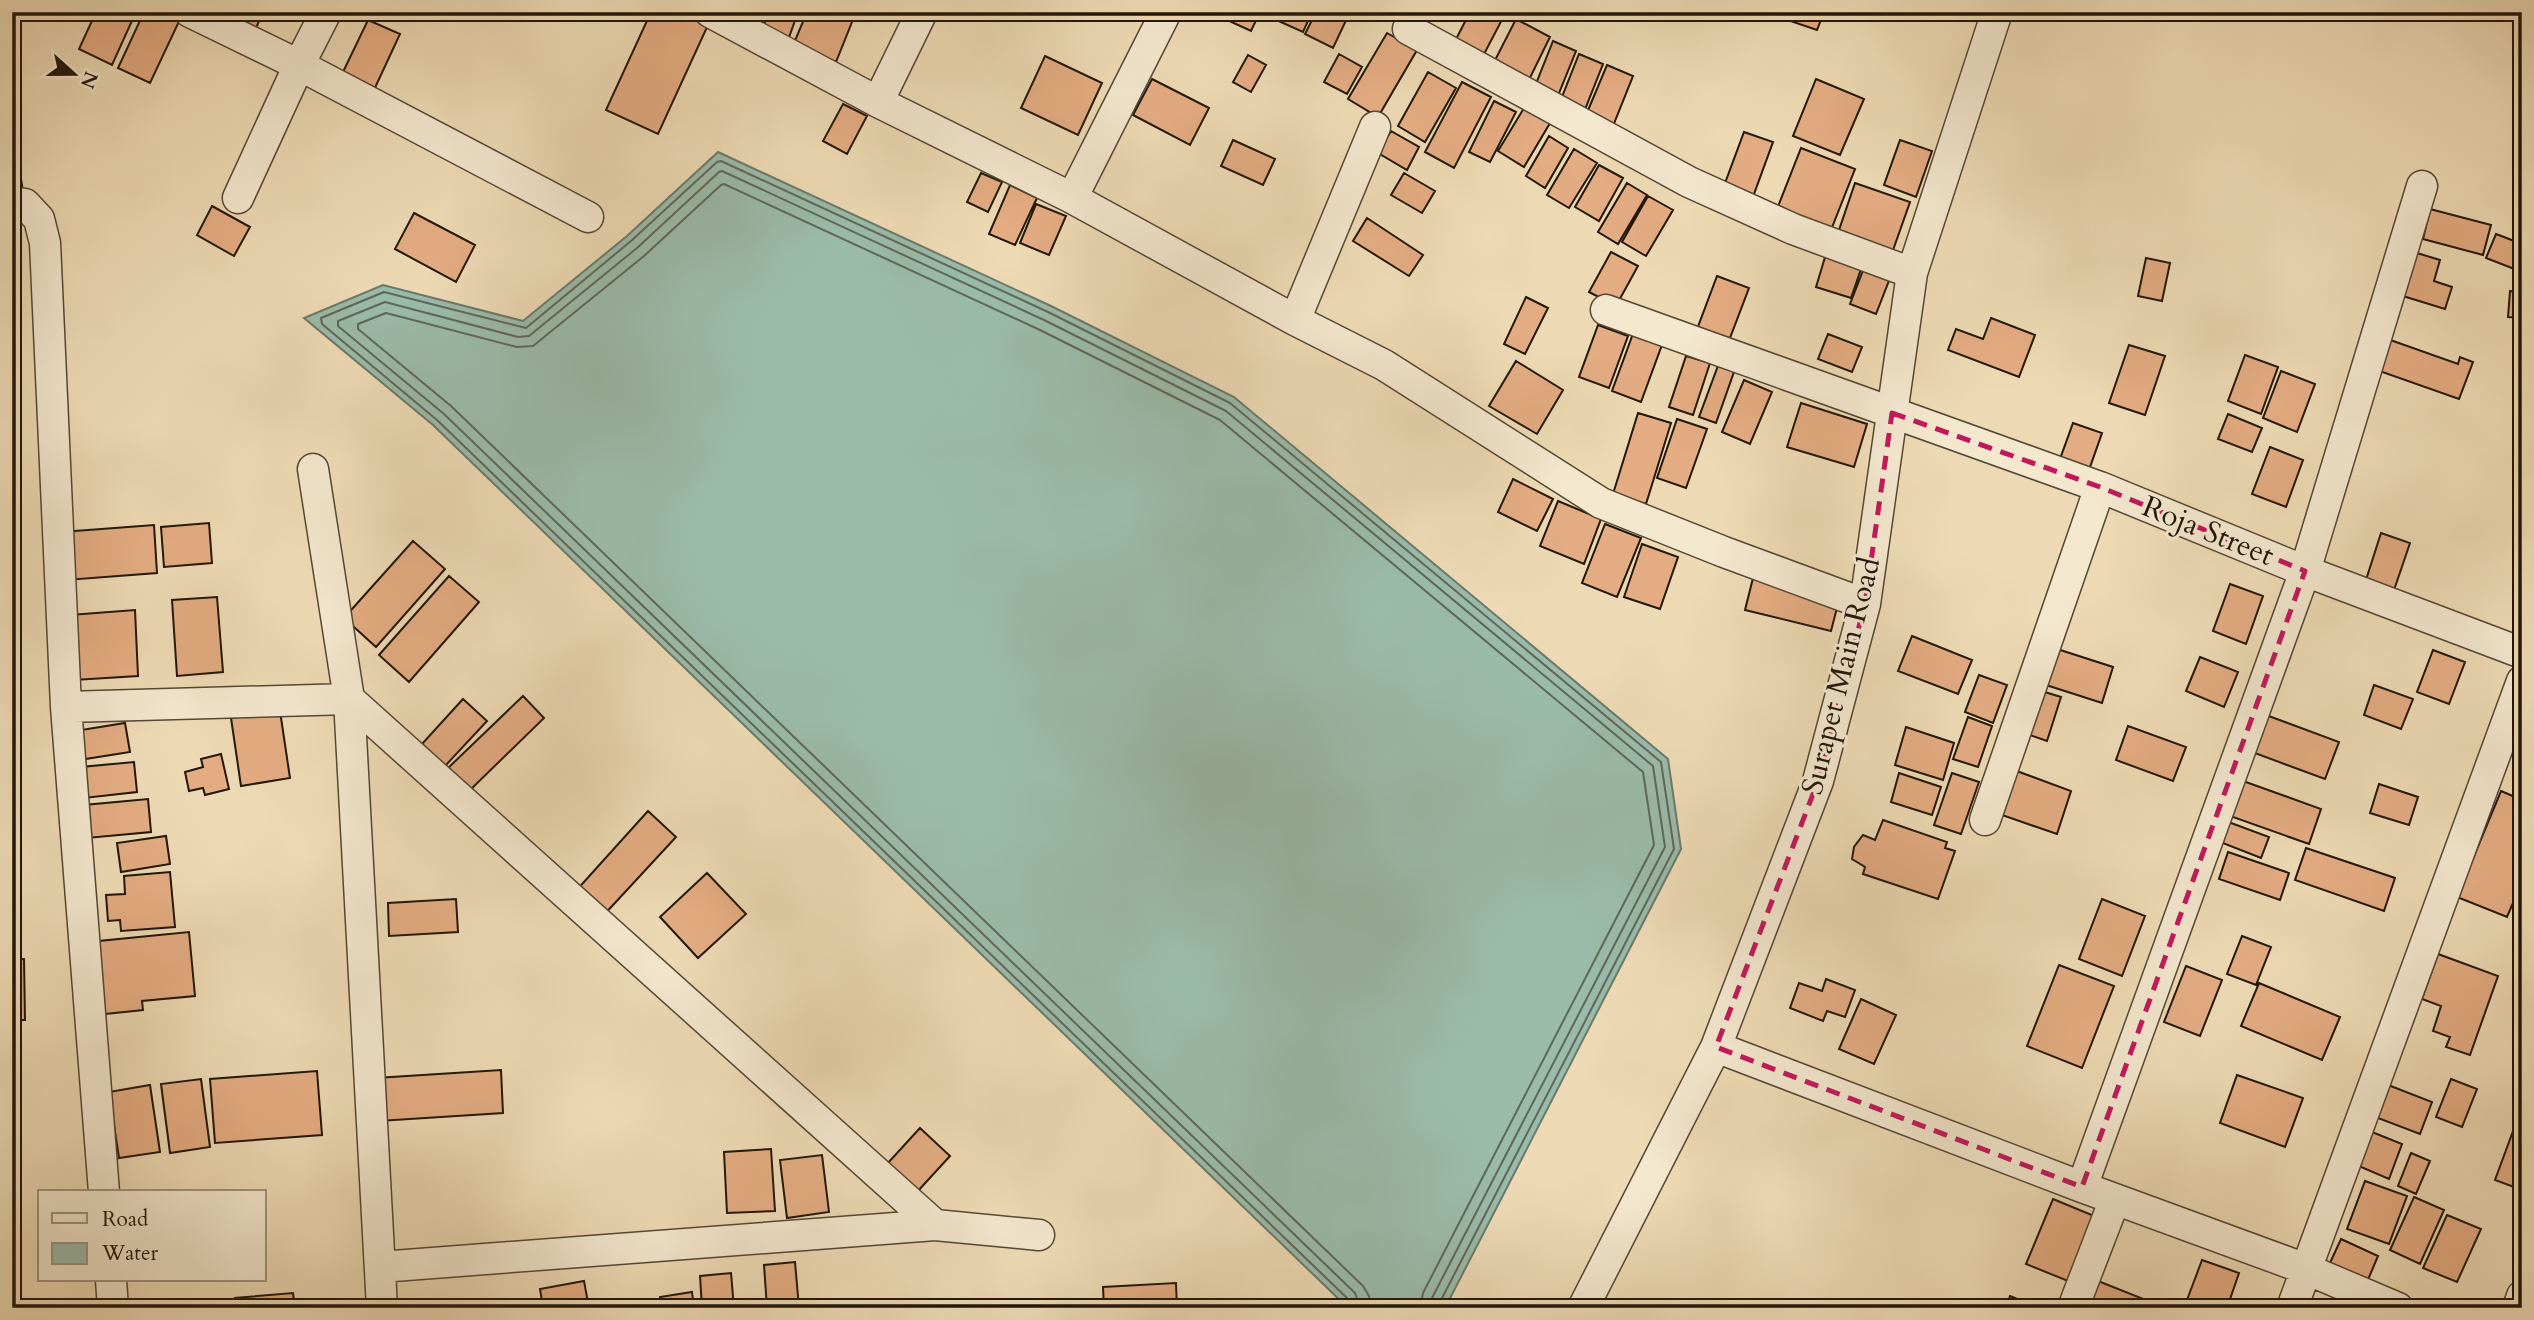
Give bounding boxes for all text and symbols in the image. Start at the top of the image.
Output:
north arrow [38,38,108,108]
text: N [74,67,104,93]
street label: Roja Street [2136,486,2280,576]
street label: Surapet Main Road [1792,553,1890,799]
legend [38,1190,266,1282]
text: Road [102,1205,148,1234]
text: Water [101,1239,158,1268]

